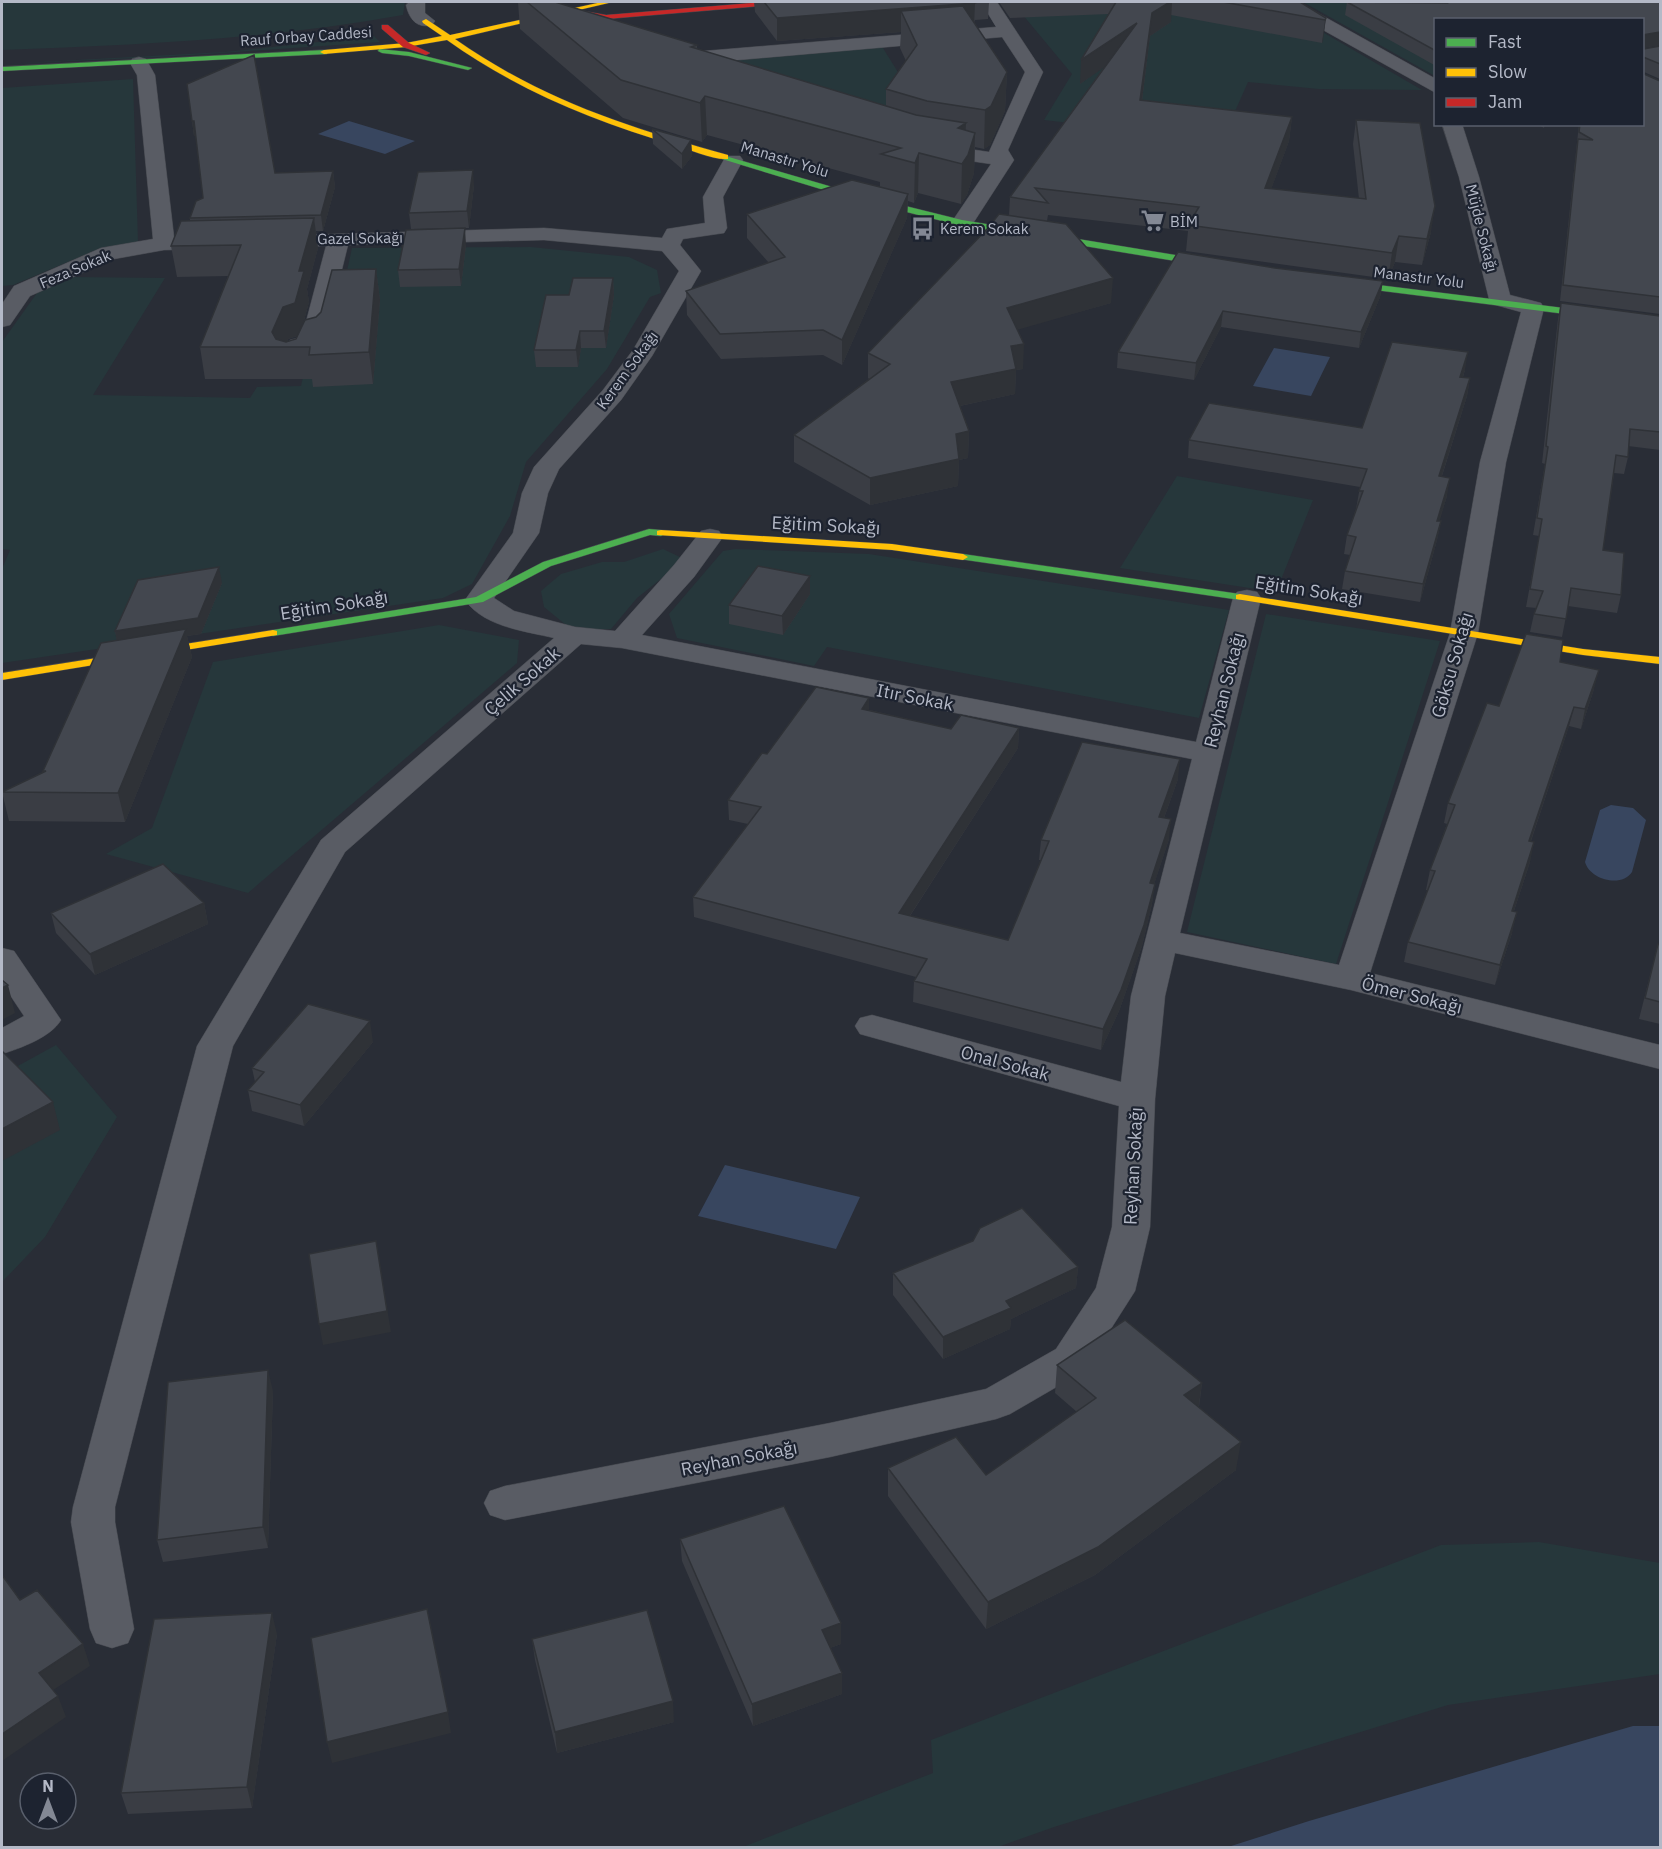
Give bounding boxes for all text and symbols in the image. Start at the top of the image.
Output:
legend [1434,18,1644,126]
street label: Rauf Orbay Caddesi [239,22,373,50]
text: Fast [1488,30,1522,53]
text: Slow [1488,60,1527,83]
text: Jam [1488,90,1523,113]
street label: Manastır Yolu [739,137,831,181]
street label: Müjde Sokağı [1462,182,1502,274]
supermarket icon: BİM [1139,208,1165,234]
place label: BİM [1170,212,1198,231]
bus stop icon: Kerem Sokak [909,215,935,241]
place label: Kerem Sokak [940,219,1029,238]
street label: Gazel Sokağı [317,228,403,248]
street label: Feza Sokak [37,245,114,293]
street label: Manastır Yolu [1373,262,1465,292]
street label: Kerem Sokağı [592,327,662,413]
street label: Eğitim Sokağı [771,511,881,539]
street label: Eğitim Sokağı [1253,570,1365,610]
street label: Eğitim Sokağı [278,585,390,625]
street label: Göksu Sokağı [1426,610,1478,720]
street label: Reyhan Sokağı [1199,630,1249,750]
street label: Çelik Sokak [479,641,565,720]
street label: Itır Sokak [875,678,956,716]
street label: Ömer Sokağı [1359,971,1465,1019]
street label: Onal Sokak [958,1040,1052,1086]
street label: Reyhan Sokağı [1118,1107,1148,1225]
street label: Reyhan Sokağı [679,1435,799,1481]
north arrow [18,1771,78,1831]
text: N [42,1776,54,1796]

